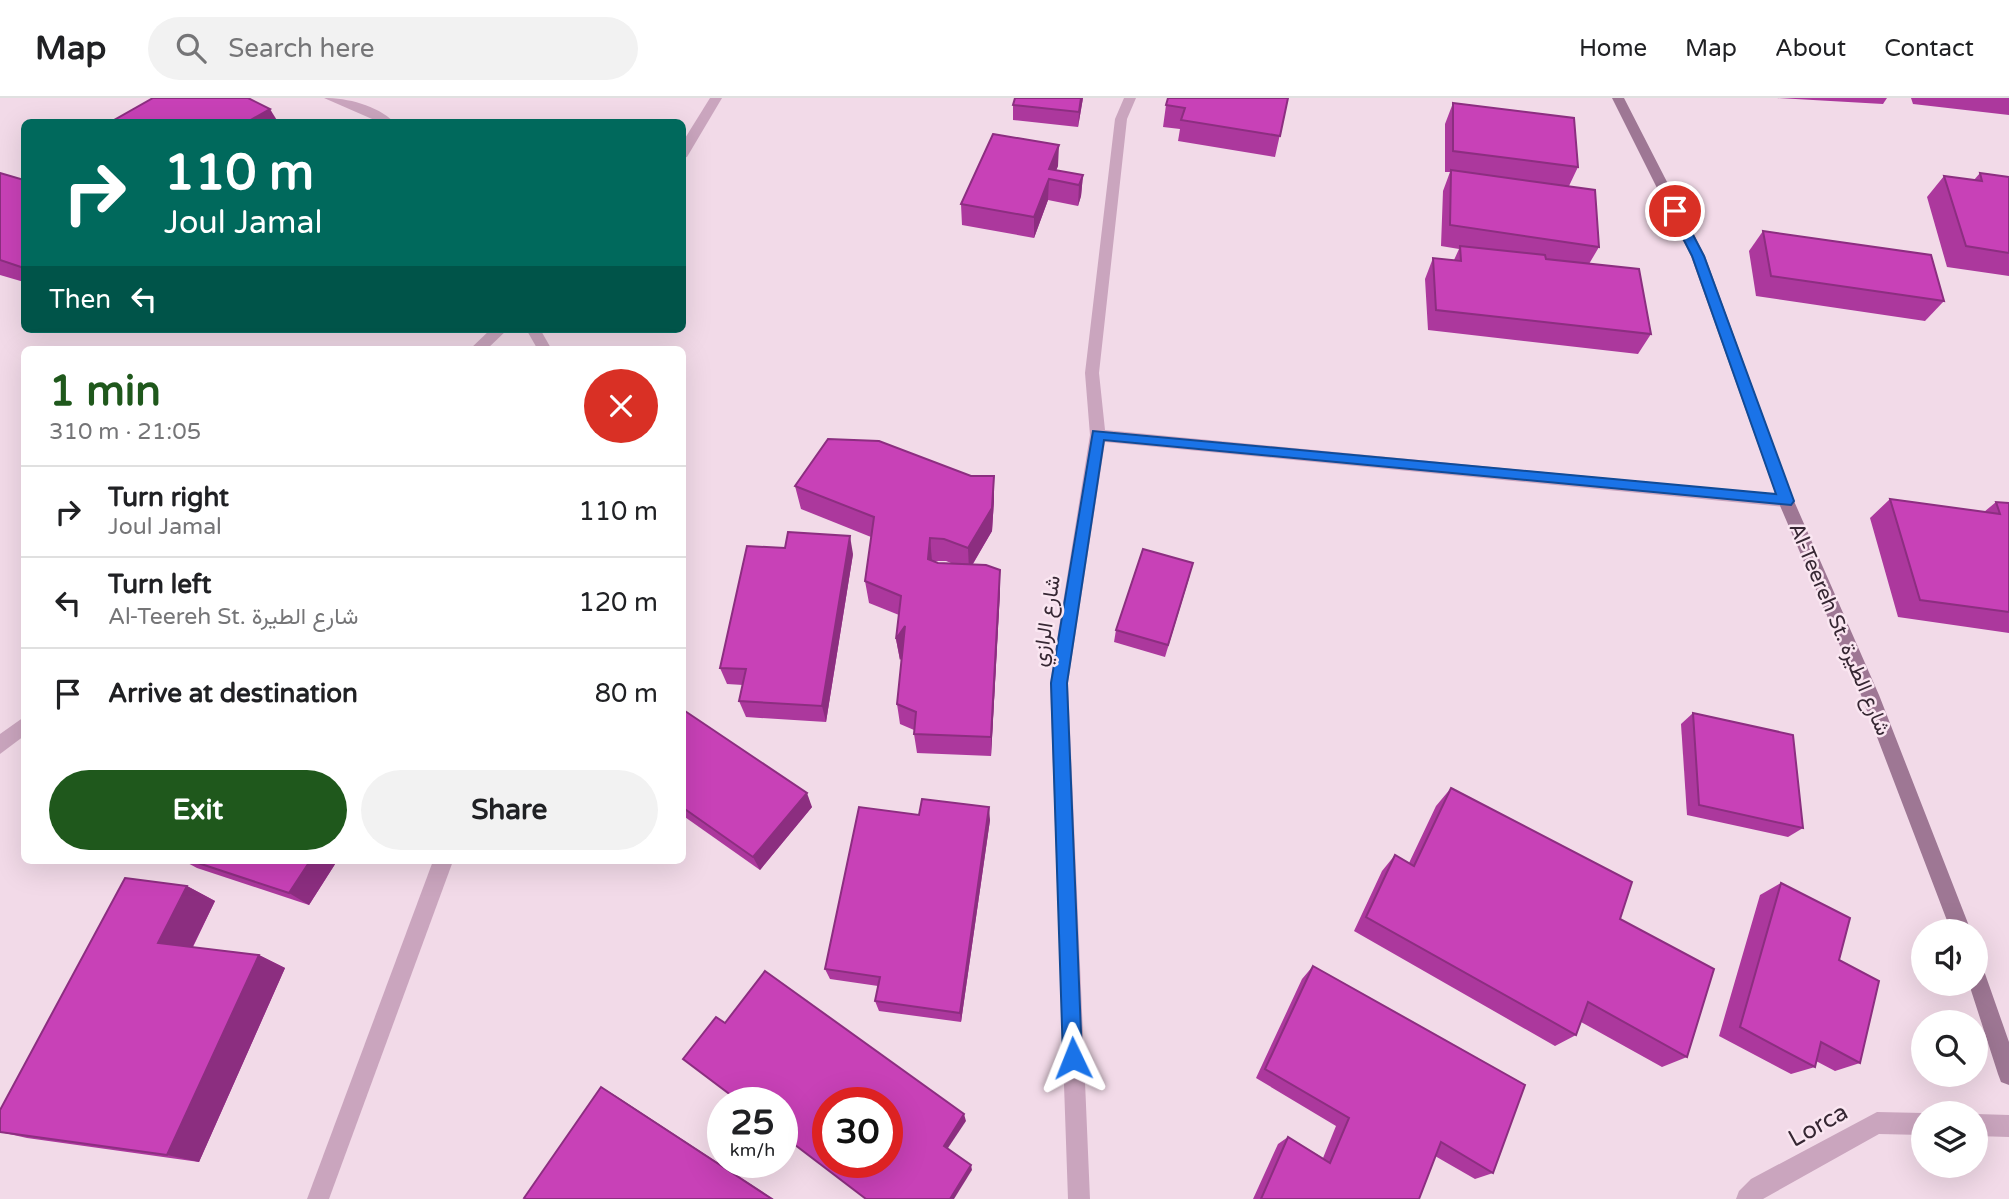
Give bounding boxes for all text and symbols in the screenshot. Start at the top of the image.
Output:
search box [148,17,638,80]
text: Map [35,29,106,68]
icon: search [172,29,210,67]
text: Search here [228,33,374,64]
text: Home [1579,34,1647,63]
text: Map [1685,34,1737,63]
text: About [1775,34,1846,63]
text: Contact [1884,34,1974,63]
text: 110 m [164,144,314,203]
icon: right [49,147,140,238]
pin [1645,181,1705,241]
icon: arrive [1656,192,1694,230]
text: Joul Jamal [164,204,322,242]
icon: left [125,280,163,318]
text: Then [49,284,111,315]
text: 1 min [49,366,161,417]
button: close [584,369,658,443]
text: 310 m · 21:05 [49,418,201,446]
text: Turn right [108,482,229,513]
icon: right [49,493,87,531]
text: 110 m [578,496,658,527]
text: Joul Jamal [108,513,222,541]
street label: Al-Teereh St. شارع الطيرة [1782,519,1896,740]
text: Turn left [108,569,211,600]
street label: شارع الرازي [1027,574,1070,669]
icon: left [49,584,87,622]
text: 120 m [578,587,658,618]
text: Al-Teereh St. شارع الطيرة [108,603,358,631]
icon: arrive [49,675,87,713]
text: Arrive at destination [108,678,358,709]
text: 80 m [595,678,658,709]
button: Exit [49,770,347,850]
button: Share [361,770,658,850]
map controls [1911,919,1988,1178]
button: sound [1911,919,1988,996]
button: search [1911,1010,1988,1087]
position arrow [1036,1021,1110,1095]
speed limit sign: 30 [812,1087,903,1178]
street label: Lorca [1783,1097,1853,1154]
button: layers [1911,1101,1988,1178]
text: 25 [731,1102,774,1144]
text: km/h [730,1139,775,1161]

